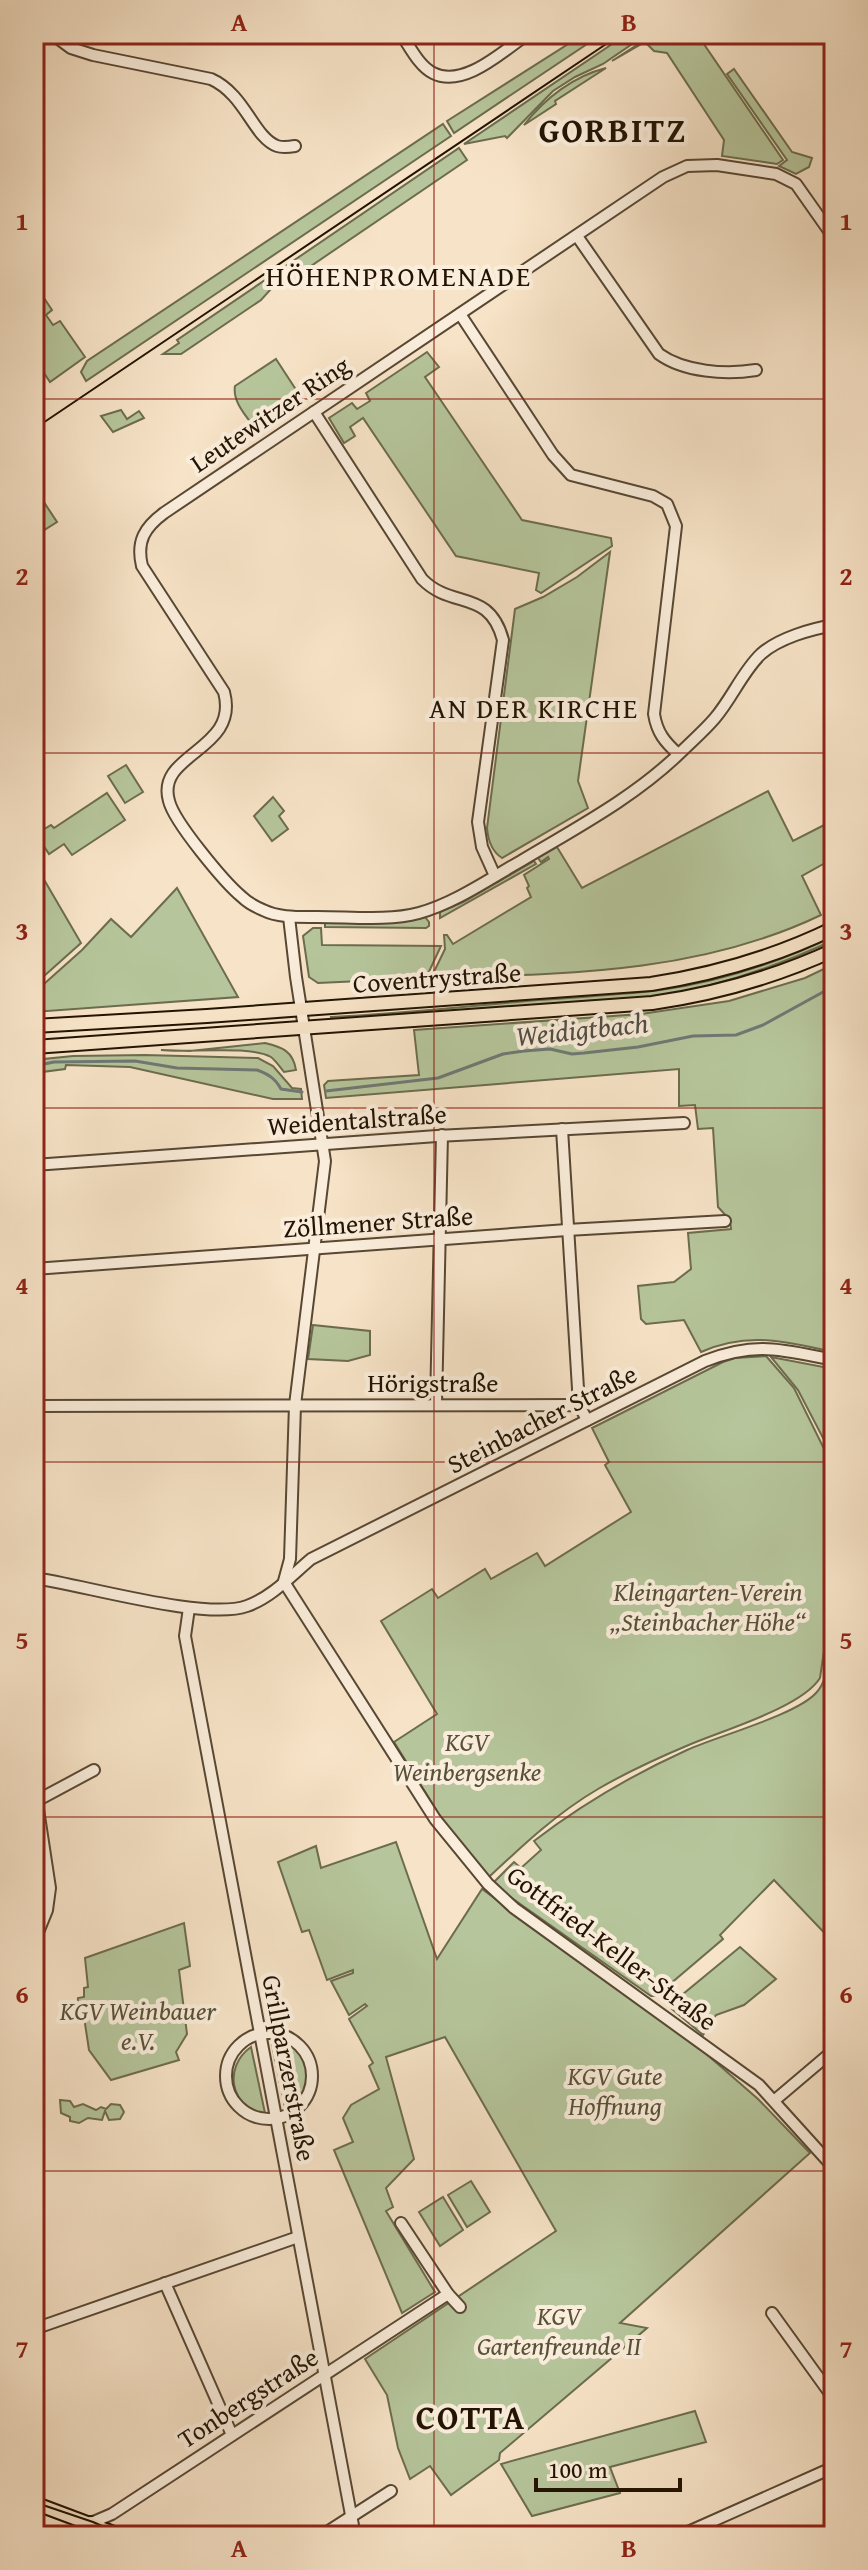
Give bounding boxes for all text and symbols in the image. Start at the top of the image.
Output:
text: A [231,2,248,41]
text: B [621,2,637,41]
district label: GORBITZ [539,105,687,154]
text: 1 [15,201,29,240]
text: 1 [839,201,853,240]
district label: HÖHENPROMENADE [266,255,532,296]
street label: Leutewitzer Ring [182,346,357,481]
text: 2 [15,556,29,595]
text: 2 [839,556,853,595]
district label: AN DER KIRCHE [429,687,639,728]
text: 3 [15,911,29,950]
text: 3 [839,911,853,950]
street label: Coventrystraße [352,952,522,1003]
water label: Weidigtbach [514,1001,650,1056]
street label: Weidentalstraße [266,1094,448,1145]
street label: Zöllmener Straße [282,1195,474,1248]
text: 4 [15,1265,29,1304]
text: 4 [839,1265,853,1304]
street label: Steinbacher Straße [440,1354,643,1483]
street label: Hörigstraße [367,1363,499,1402]
park label: Kleingarten-Verein „Steinbacher Höhe“ [610,1572,806,1641]
text: 5 [15,1620,29,1659]
text: 5 [839,1620,853,1659]
park label: KGV Weinbergsenke [393,1722,541,1791]
street label: Gottfried-Keller-Straße [499,1855,726,2040]
street label: Grillparzerstraße [252,1971,327,2164]
text: 6 [15,1974,29,2013]
text: 6 [839,1974,853,2013]
park label: KGV Weinbauer e.V. [59,1991,218,2060]
park label: KGV Gute Hoffnung [567,2056,662,2125]
park label: KGV Gartenfreunde II [477,2296,642,2365]
text: 7 [15,2329,29,2368]
text: 7 [839,2329,853,2368]
street label: Tonbergstraße [170,2338,326,2458]
district label: COTTA [416,2392,526,2441]
scale bar [536,2442,680,2492]
text: 100 m [548,2452,608,2487]
text: A [231,2528,248,2567]
text: B [621,2528,637,2567]

